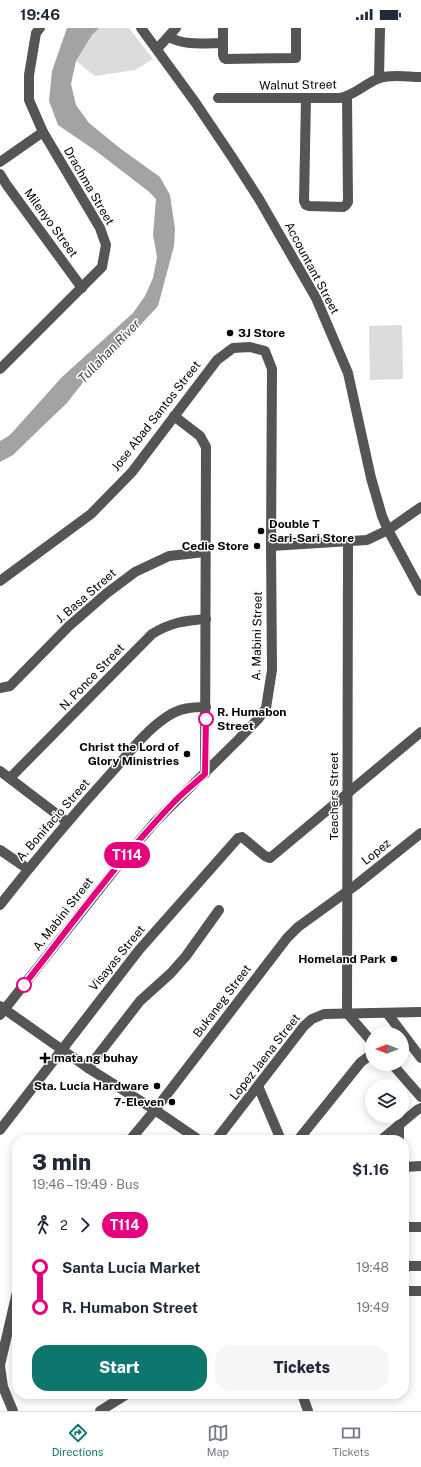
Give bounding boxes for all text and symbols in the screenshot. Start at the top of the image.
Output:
text: 19:46 [20,6,60,23]
street label: Walnut Street [259,77,337,93]
street label: Drachma Street [61,144,117,228]
street label: Milenyo Street [21,186,81,260]
street label: Accountant Street [282,220,342,317]
water label: Tullahan River [75,316,143,386]
place label: 3J Store [238,326,285,340]
marker: 3J Store [225,328,235,338]
street label: Jose Abad Santos Street [109,358,204,474]
place label: Double T Sari-Sari Store [269,517,354,545]
marker: Double T Sari-Sari Store [256,526,266,536]
place label: Cedie Store [182,539,249,553]
marker: Cedie Store [252,541,262,551]
street label: J. Basa Street [53,566,119,626]
street label: A. Mabini Street [249,591,265,681]
street label: N. Ponce Street [57,641,127,713]
place label: R. Humabon Street [217,705,286,733]
marker: R. Humabon Street [198,711,214,727]
place label: Christ the Lord of Glory Ministries [79,740,179,768]
marker: Christ the Lord of Glory Ministries [182,749,192,759]
street label: Teachers Street [327,751,341,840]
street label: A. Bonifacio Street [13,776,93,864]
street label: Lopez [359,836,393,868]
line badge: T114 [99,842,155,868]
text: T114 [112,847,142,863]
street label: A. Mabini Street [30,874,96,954]
street label: Visayas Street [86,922,148,994]
place label: Homeland Park [298,952,386,966]
marker: Homeland Park [389,954,399,964]
street label: Bukaneg Street [190,962,254,1040]
unlabelled marker [16,977,32,993]
street label: Lopez Jaena Street [227,1011,303,1103]
north arrow [365,1027,409,1071]
map controls [365,1027,409,1123]
place label: mata ng buhay [54,1051,138,1065]
marker: mata ng buhay [39,1052,51,1064]
place label: Sta. Lucia Hardware [34,1079,149,1093]
button: layers [365,1079,409,1123]
marker: Sta. Lucia Hardware [152,1081,162,1091]
place label: 7-Eleven [114,1095,164,1109]
marker: 7-Eleven [167,1097,177,1107]
text: 3 min [32,1149,91,1175]
text: $1.16 [352,1161,389,1178]
text: 19:46 – 19:49 · Bus [32,1177,139,1192]
icon: walk [32,1214,54,1236]
icon: forward [74,1214,96,1236]
text: T114 [110,1217,140,1233]
text: 2 [60,1218,68,1233]
text: Santa Lucia Market [62,1259,201,1276]
text: 19:48 [356,1260,389,1275]
text: R. Humabon Street [62,1299,198,1316]
text: 19:49 [356,1300,389,1315]
button: Start [32,1345,207,1391]
button: Tickets [215,1345,389,1391]
tab: Directions [52,1422,103,1458]
tab: Map [207,1422,229,1458]
tab: Tickets [332,1422,369,1458]

